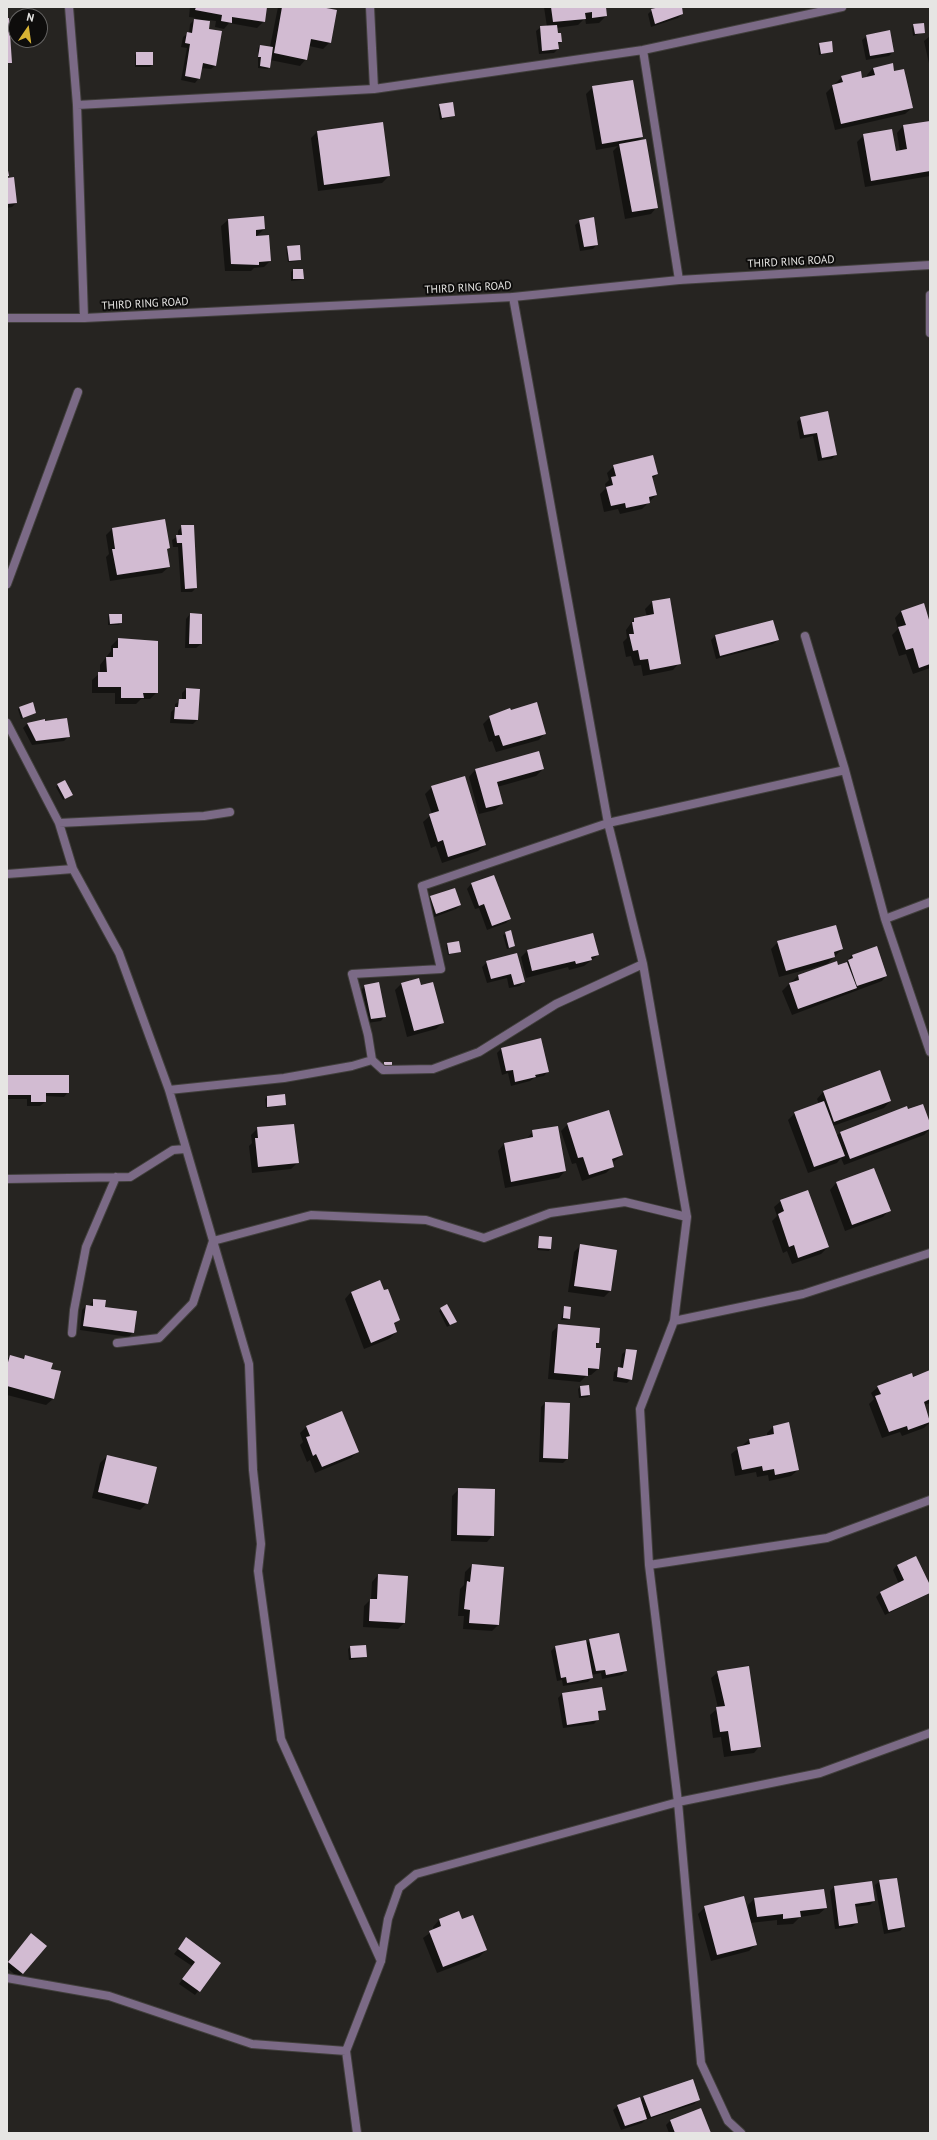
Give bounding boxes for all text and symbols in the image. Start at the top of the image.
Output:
north arrow [8,8,48,48]
text: N [25,10,36,25]
street label: THIRD RING ROAD [747,253,835,271]
street label: THIRD RING ROAD [424,279,512,297]
street label: THIRD RING ROAD [101,295,189,313]

